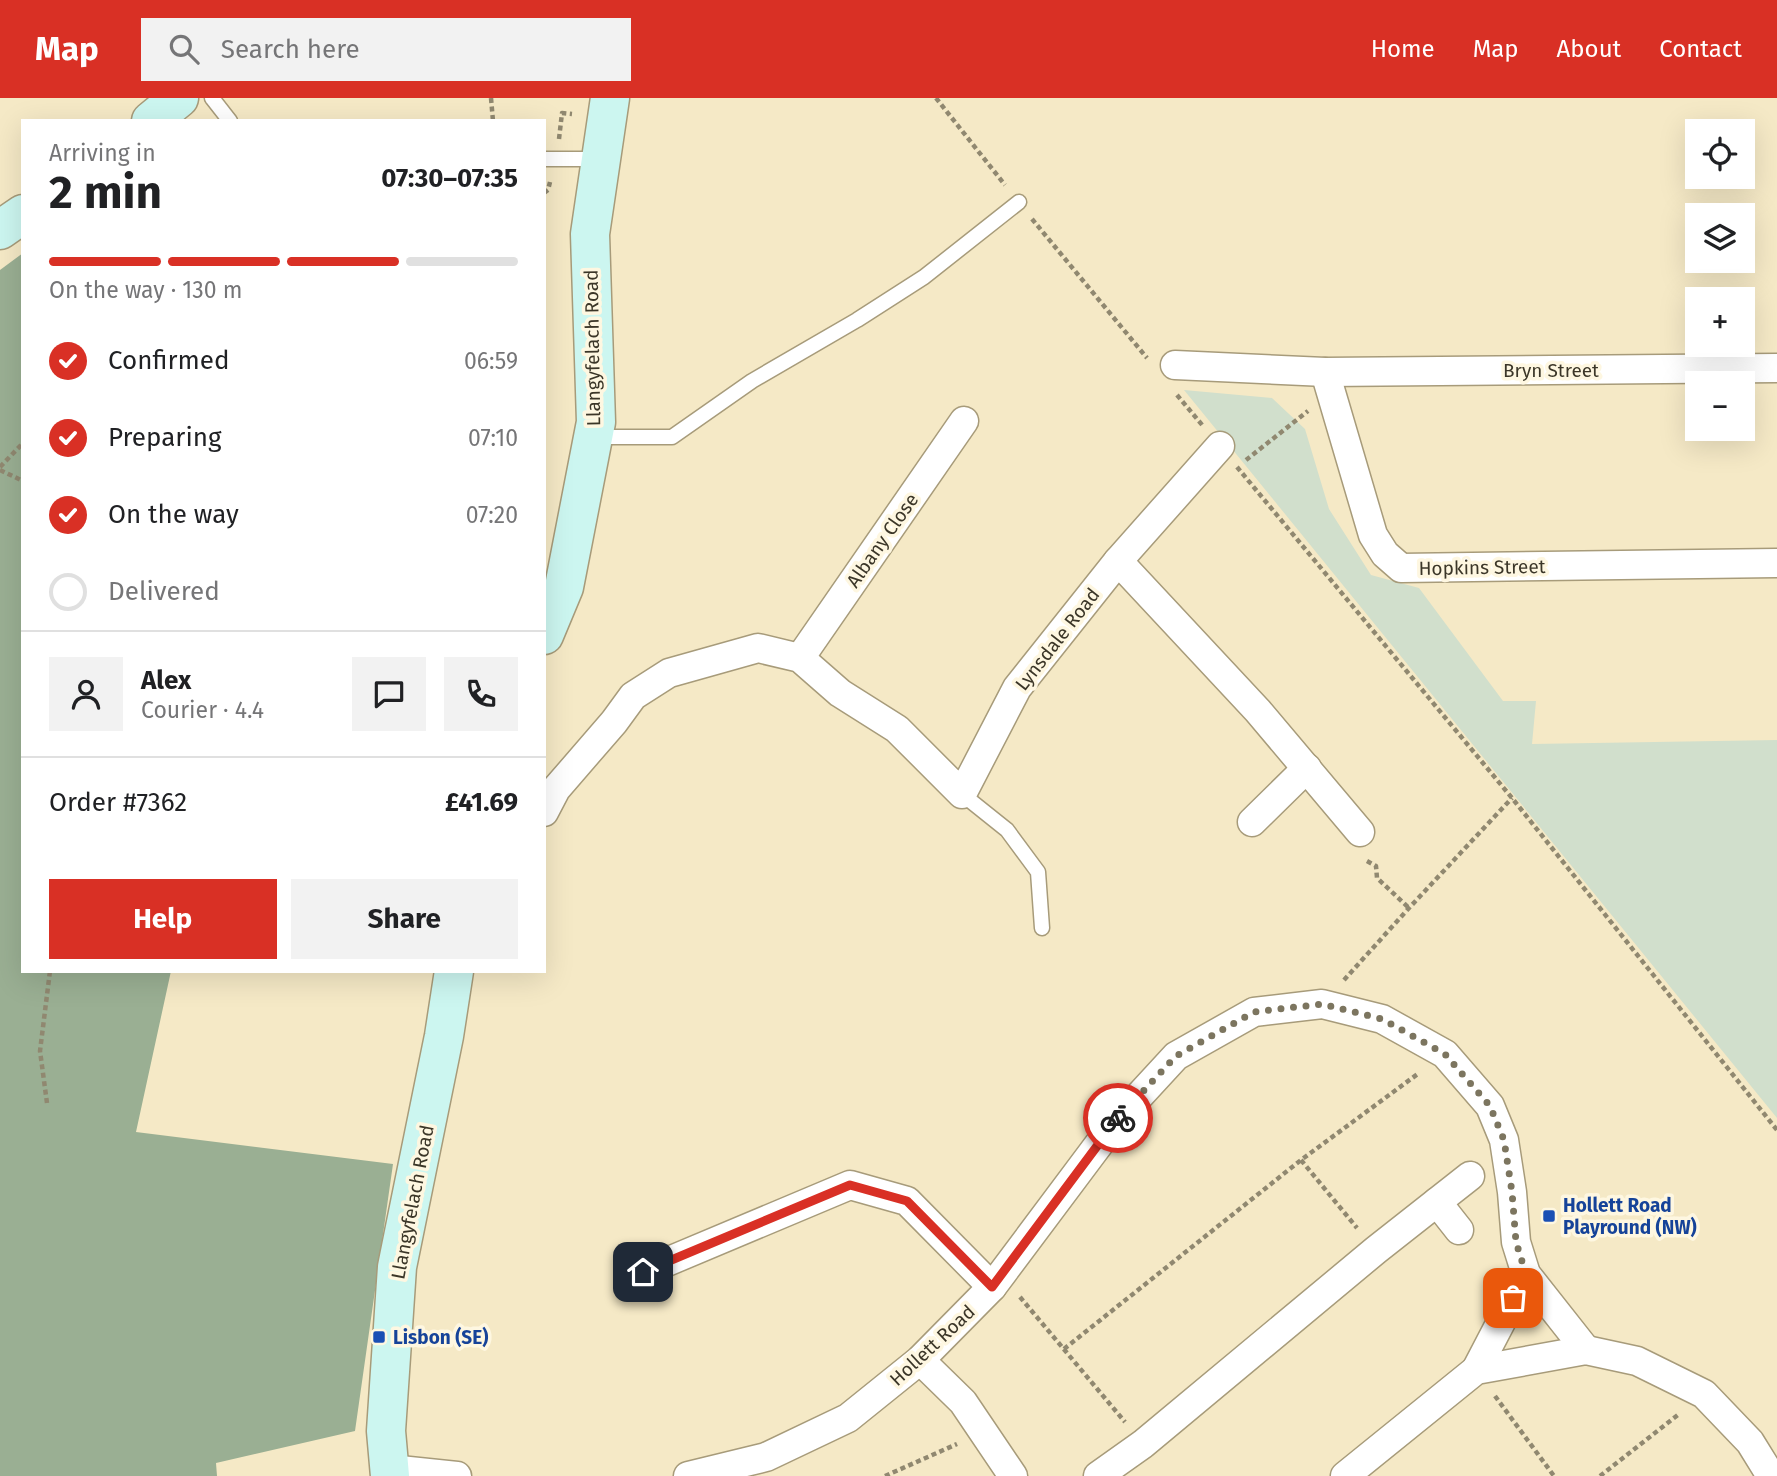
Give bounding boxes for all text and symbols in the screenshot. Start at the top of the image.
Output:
search box [141,18,631,81]
text: Map [35,29,99,69]
icon: search [165,30,203,68]
text: Search here [221,34,360,65]
text: Home [1371,35,1435,63]
text: Map [1473,35,1519,63]
text: About [1557,35,1621,63]
text: Contact [1659,35,1742,63]
map controls [1685,119,1755,441]
button: locate [1685,119,1755,189]
text: Arriving in [49,139,156,167]
text: 07:30–07:35 [381,163,518,194]
text: 2 min [49,165,162,220]
button: layers [1685,203,1755,273]
street label: Llangyfelach Road [580,269,605,427]
text: On the way · 130 m [49,276,242,304]
button: + [1685,287,1755,357]
icon: check [49,342,87,380]
text: Confirmed [108,345,229,376]
text: 06:59 [464,347,518,375]
street label: Bryn Street [1503,359,1599,382]
button: − [1685,371,1755,441]
icon: check [49,419,87,457]
text: Preparing [108,422,221,453]
text: 07:10 [468,424,518,452]
street label: Albany Close [842,489,923,592]
icon: check [49,496,87,534]
text: On the way [108,499,239,530]
text: 07:20 [466,501,518,529]
street label: Hopkins Street [1418,555,1546,580]
text: Delivered [108,576,220,607]
street label: Lynsdale Road [1010,583,1105,695]
button: person [49,657,123,731]
button: chat [352,657,426,731]
button: phone [444,657,518,731]
text: Alex [141,665,191,696]
text: Courier · 4.4 [141,696,264,724]
text: Order #7362 [49,787,187,818]
text: £41.69 [445,787,518,818]
button: Help [49,879,277,959]
button: Share [291,879,518,959]
courier [1083,1083,1153,1153]
icon: bike [1099,1099,1137,1137]
street label: Llangyfelach Road [386,1123,439,1281]
place label: Hollett Road Playround (NW) [1563,1194,1697,1239]
marker: Hollett Road Playround (NW) [1541,1208,1557,1224]
pin [613,1242,673,1302]
icon: home [624,1253,662,1291]
pin [1483,1268,1543,1328]
icon: bag [1494,1279,1532,1317]
street label: Hollett Road [885,1300,980,1391]
place label: Lisbon (SE) [393,1326,488,1349]
marker: Lisbon (SE) [371,1329,387,1345]

